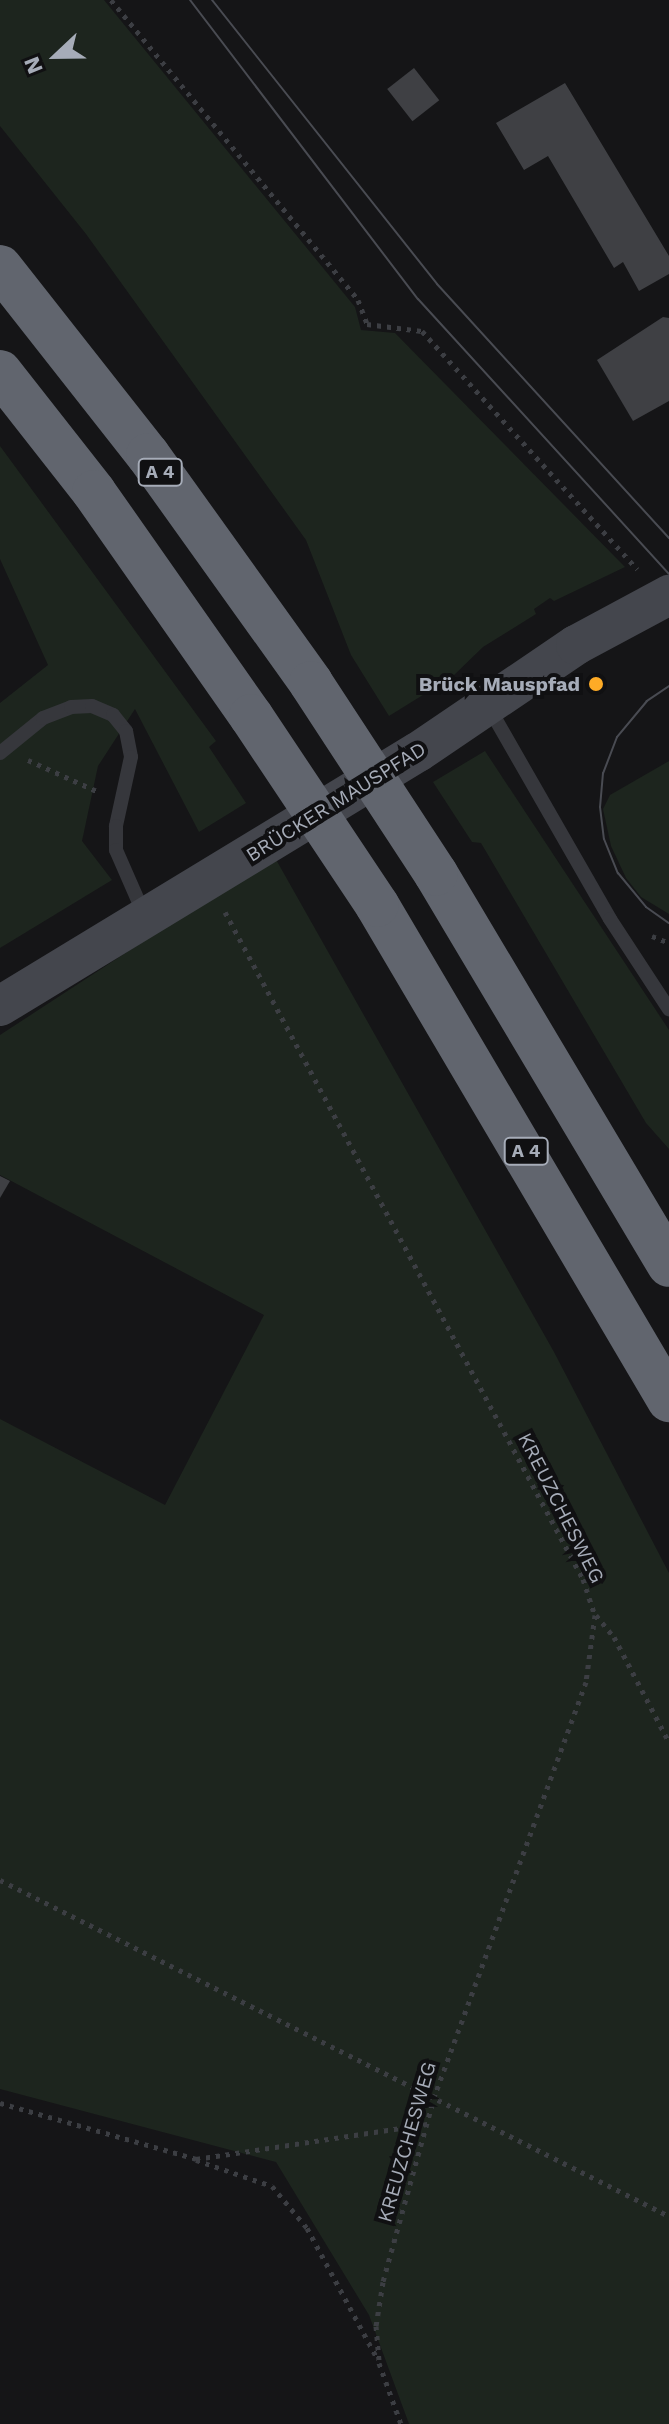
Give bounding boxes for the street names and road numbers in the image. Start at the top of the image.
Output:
road number: A 4 [136,458,184,486]
street label: BRÜCKER MAUSPFAD [242,737,430,867]
road number: A 4 [502,1137,550,1165]
street label: KREUZCHESWEG [513,1429,609,1587]
street label: KREUZCHESWEG [373,2059,441,2225]

